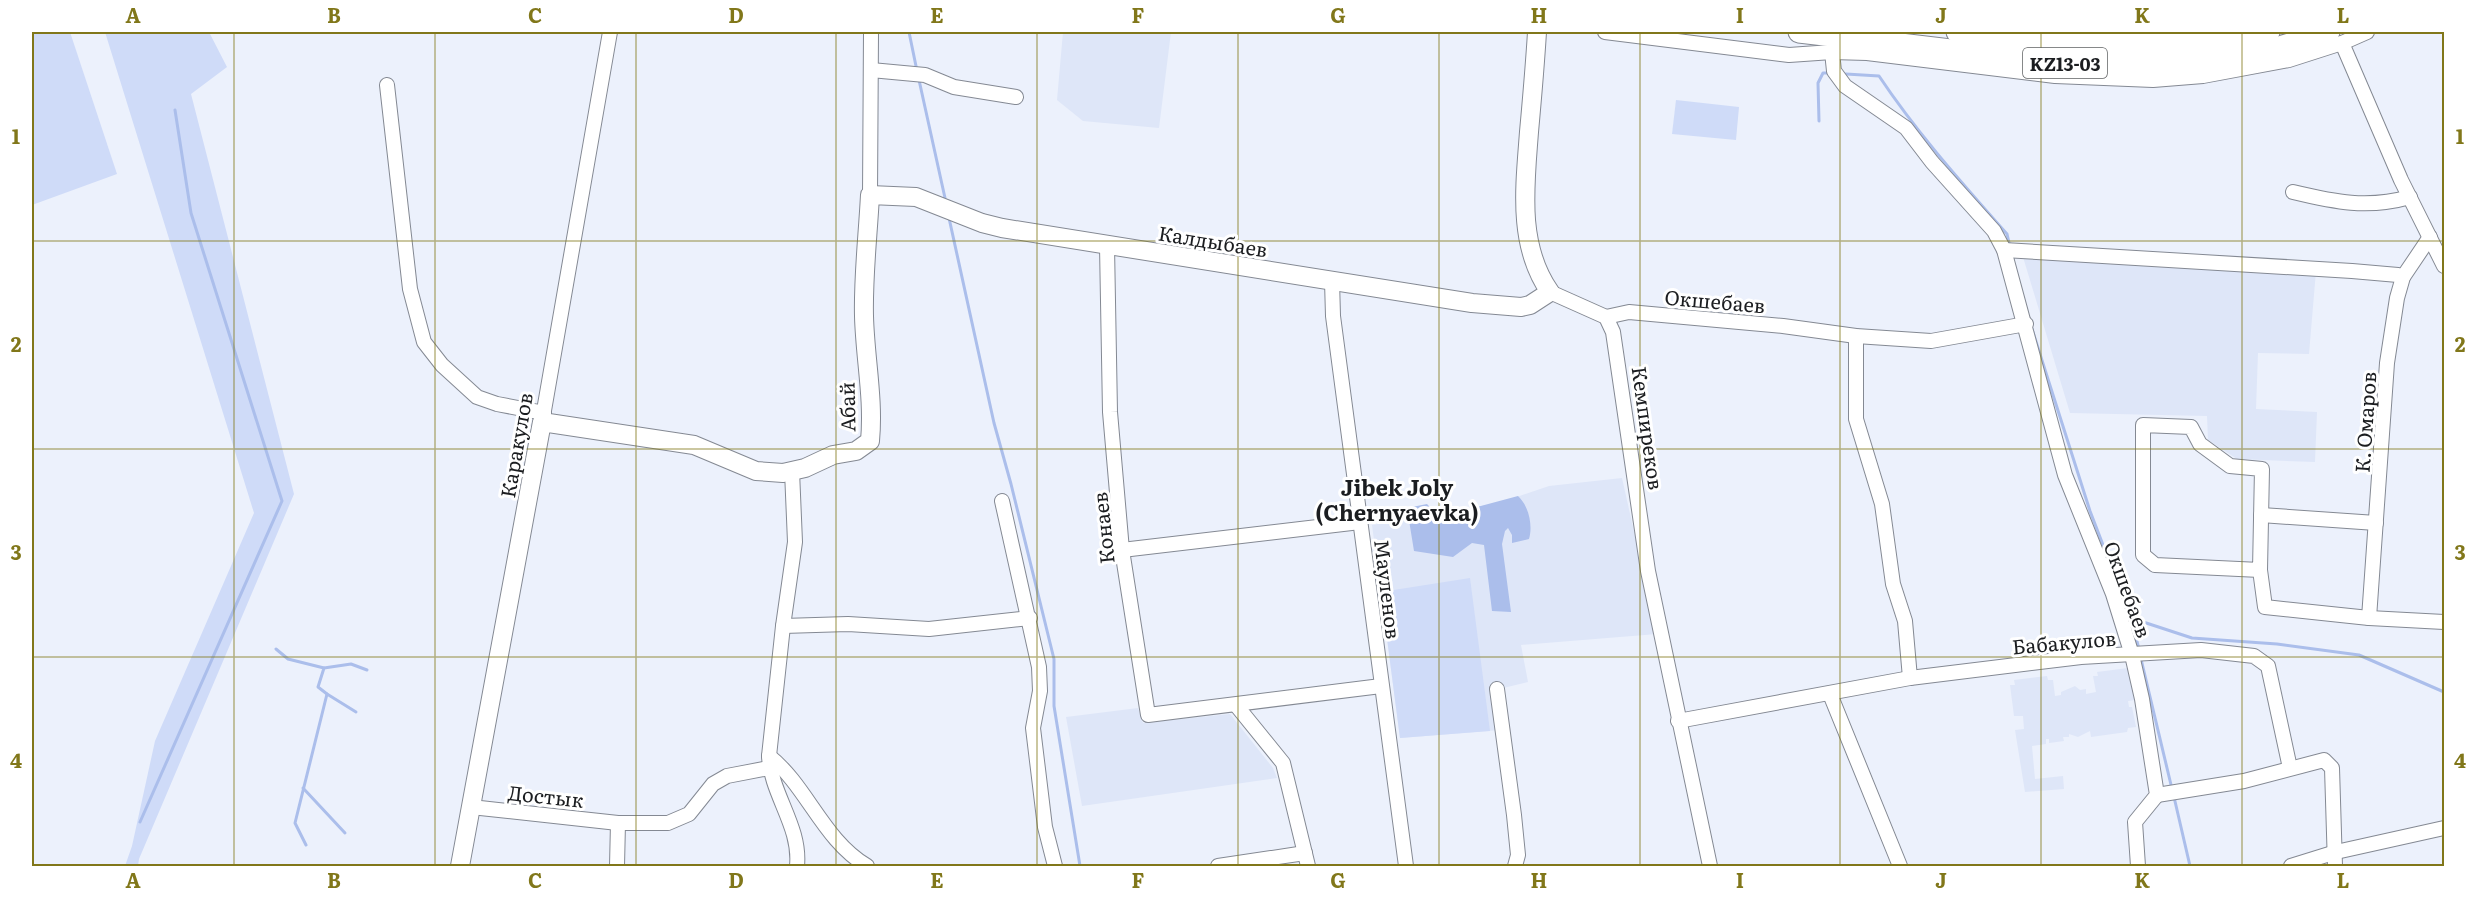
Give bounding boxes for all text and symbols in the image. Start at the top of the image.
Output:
text: A [125,0,141,29]
text: B [327,0,341,29]
text: C [528,0,542,29]
text: D [728,0,744,29]
text: E [930,0,944,29]
text: F [1132,0,1145,29]
text: G [1330,0,1346,29]
text: H [1531,0,1547,29]
text: I [1736,0,1744,29]
text: J [1935,0,1947,29]
text: K [2134,0,2150,29]
text: L [2337,0,2350,29]
road number: KZ13-03 [2023,48,2107,78]
text: 1 [12,120,20,150]
text: 1 [2456,120,2464,150]
street label: Калдыбаев [1156,217,1270,263]
street label: Окшебаев [1663,281,1767,319]
text: 2 [11,328,22,358]
text: 2 [2455,328,2466,358]
street label: Кемпиреков [1625,364,1673,492]
street label: К. Омаров [2345,370,2383,474]
street label: Абай [831,382,861,432]
street label: Каракулов [491,390,539,500]
district label: Jibek Joly (Chernyaevka) [1315,470,1479,528]
street label: Конаев [1083,491,1121,565]
text: 3 [10,536,22,566]
street label: Окшебаев [2098,536,2160,642]
text: 3 [2454,536,2466,566]
street label: Мауленов [1368,537,1410,641]
street label: Бабакулов [2011,622,2117,660]
text: 4 [10,744,22,774]
text: 4 [2454,744,2466,774]
street label: Достык [507,776,585,814]
text: A [125,864,141,894]
text: B [327,864,341,894]
text: C [528,864,542,894]
text: D [728,864,744,894]
text: E [930,864,944,894]
text: F [1132,864,1145,894]
text: G [1330,864,1346,894]
text: H [1531,864,1547,894]
text: I [1736,864,1744,894]
text: J [1935,864,1947,894]
text: K [2134,864,2150,894]
text: L [2337,864,2350,894]

